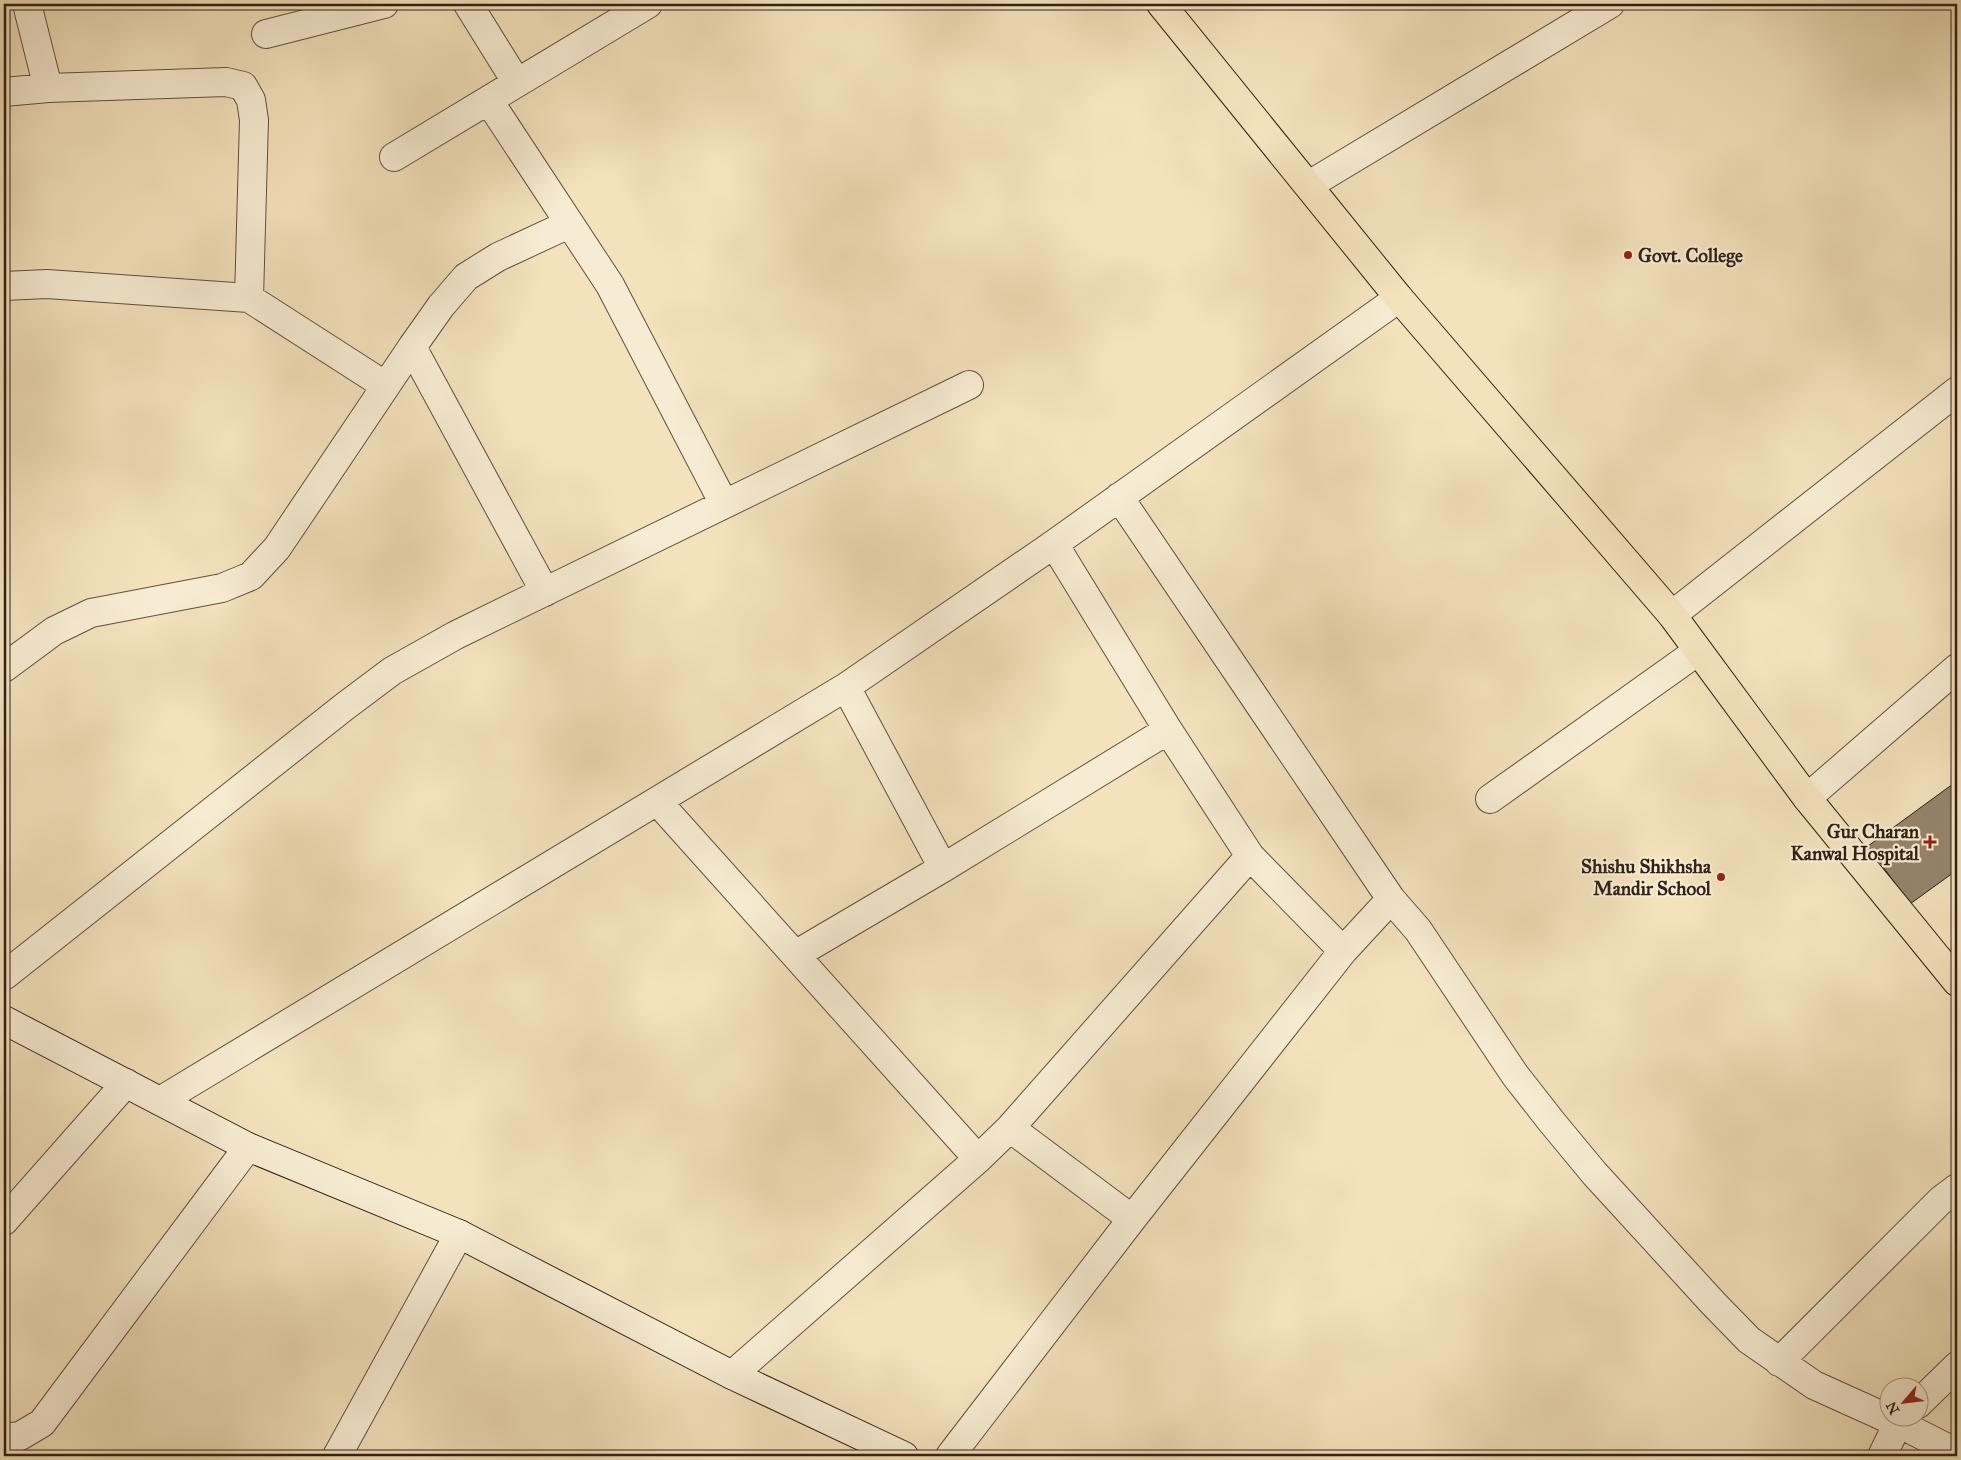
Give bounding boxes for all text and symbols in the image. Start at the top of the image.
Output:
place label: Govt. College [1638,244,1743,268]
marker: Govt. College [1622,249,1634,261]
place label: Gur Charan Kanwal Hospital [1790,820,1920,866]
marker: Gur Charan Kanwal Hospital [1923,835,1937,849]
place label: Shishu Shikhsha Mandir School [1581,855,1712,900]
marker: Shishu Shikhsha Mandir School [1715,871,1727,883]
north arrow [1878,1378,1928,1428]
text: N [1883,1399,1903,1417]

